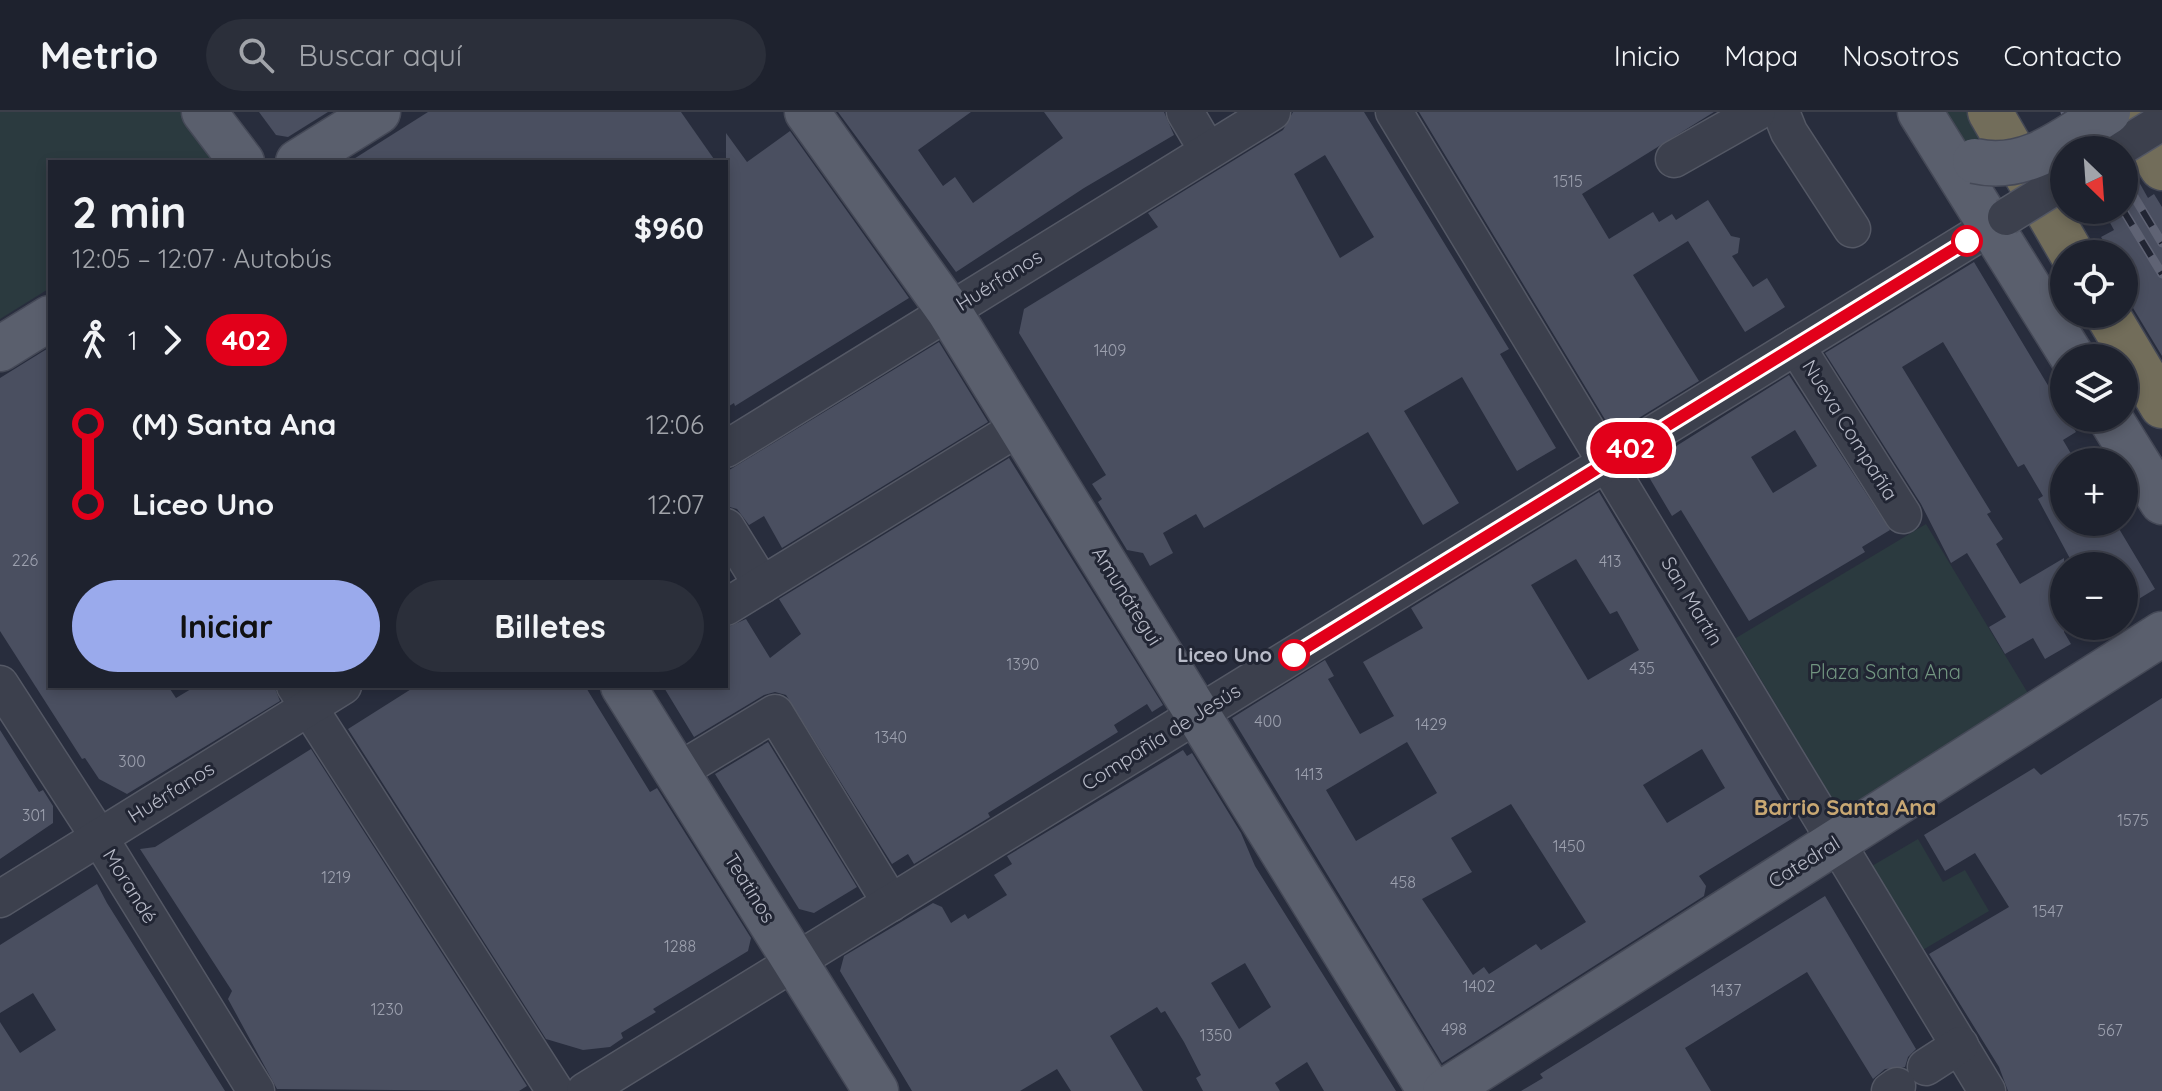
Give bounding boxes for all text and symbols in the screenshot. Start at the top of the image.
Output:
search box [206,19,766,91]
text: Metrio [40,31,158,79]
icon: search [234,33,278,77]
text: Buscar aquí [298,36,462,74]
text: Inicio [1614,38,1680,73]
text: Mapa [1724,38,1798,73]
text: Nosotros [1842,38,1959,73]
text: Contacto [2003,38,2122,73]
north arrow [2050,136,2138,224]
map controls [2050,136,2138,640]
house number: 1515 [1553,171,1583,191]
text: 2 min [72,184,187,239]
text: $960 [634,209,704,247]
unlabelled marker [1952,226,1982,256]
button: locate [2050,240,2138,328]
text: 12:05 – 12:07 · Autobús [72,242,332,275]
street label: Huérfanos [951,243,1047,316]
icon: walk [72,318,116,362]
icon: forward [150,318,194,362]
text: 402 [222,322,271,357]
text: 1 [128,324,138,357]
house number: 1409 [1094,340,1126,360]
button: layers [2050,344,2138,432]
street label: Nueva Compañía [1797,355,1904,505]
text: (M) Santa Ana [132,405,336,443]
text: 12:06 [646,408,704,441]
line badge: 402 [1585,422,1677,474]
text: 402 [1606,430,1656,465]
button: + [2050,448,2138,536]
text: Liceo Uno [132,485,274,523]
text: 12:07 [648,488,704,521]
street label: Amunátegui [1087,542,1168,650]
house number: 226 [12,550,39,570]
house number: 413 [1599,551,1621,571]
street label: San Martín [1656,552,1729,650]
button: − [2050,552,2138,640]
button: Iniciar [72,580,380,672]
button: Billetes [396,580,704,672]
marker: Liceo Uno [1279,640,1309,670]
place label: Liceo Uno [1177,642,1272,667]
house number: 1390 [1007,654,1039,674]
house number: 435 [1629,658,1655,678]
park label: Plaza Santa Ana [1809,659,1961,684]
street label: Compañía de Jesús [1077,678,1245,796]
house number: 400 [1254,711,1282,731]
house number: 1429 [1415,714,1447,734]
house number: 1340 [875,727,907,747]
house number: 300 [118,751,146,771]
street label: Huérfanos [123,755,219,828]
house number: 1413 [1295,764,1323,784]
district label: Barrio Santa Ana [1754,793,1936,821]
house number: 301 [22,805,46,825]
house number: 1575 [2117,810,2149,830]
street label: Catedral [1763,830,1844,893]
house number: 1450 [1553,836,1585,856]
street label: Morandé [98,844,163,928]
street label: Teatinos [719,848,781,927]
house number: 1219 [321,867,351,887]
house number: 458 [1390,872,1416,892]
house number: 1547 [2033,901,2063,921]
house number: 1288 [664,936,696,956]
house number: 1402 [1463,976,1495,996]
house number: 1437 [1711,980,1741,1000]
house number: 1230 [371,999,403,1019]
house number: 498 [1441,1019,1467,1039]
house number: 567 [2097,1020,2123,1040]
house number: 1350 [1200,1025,1232,1045]

